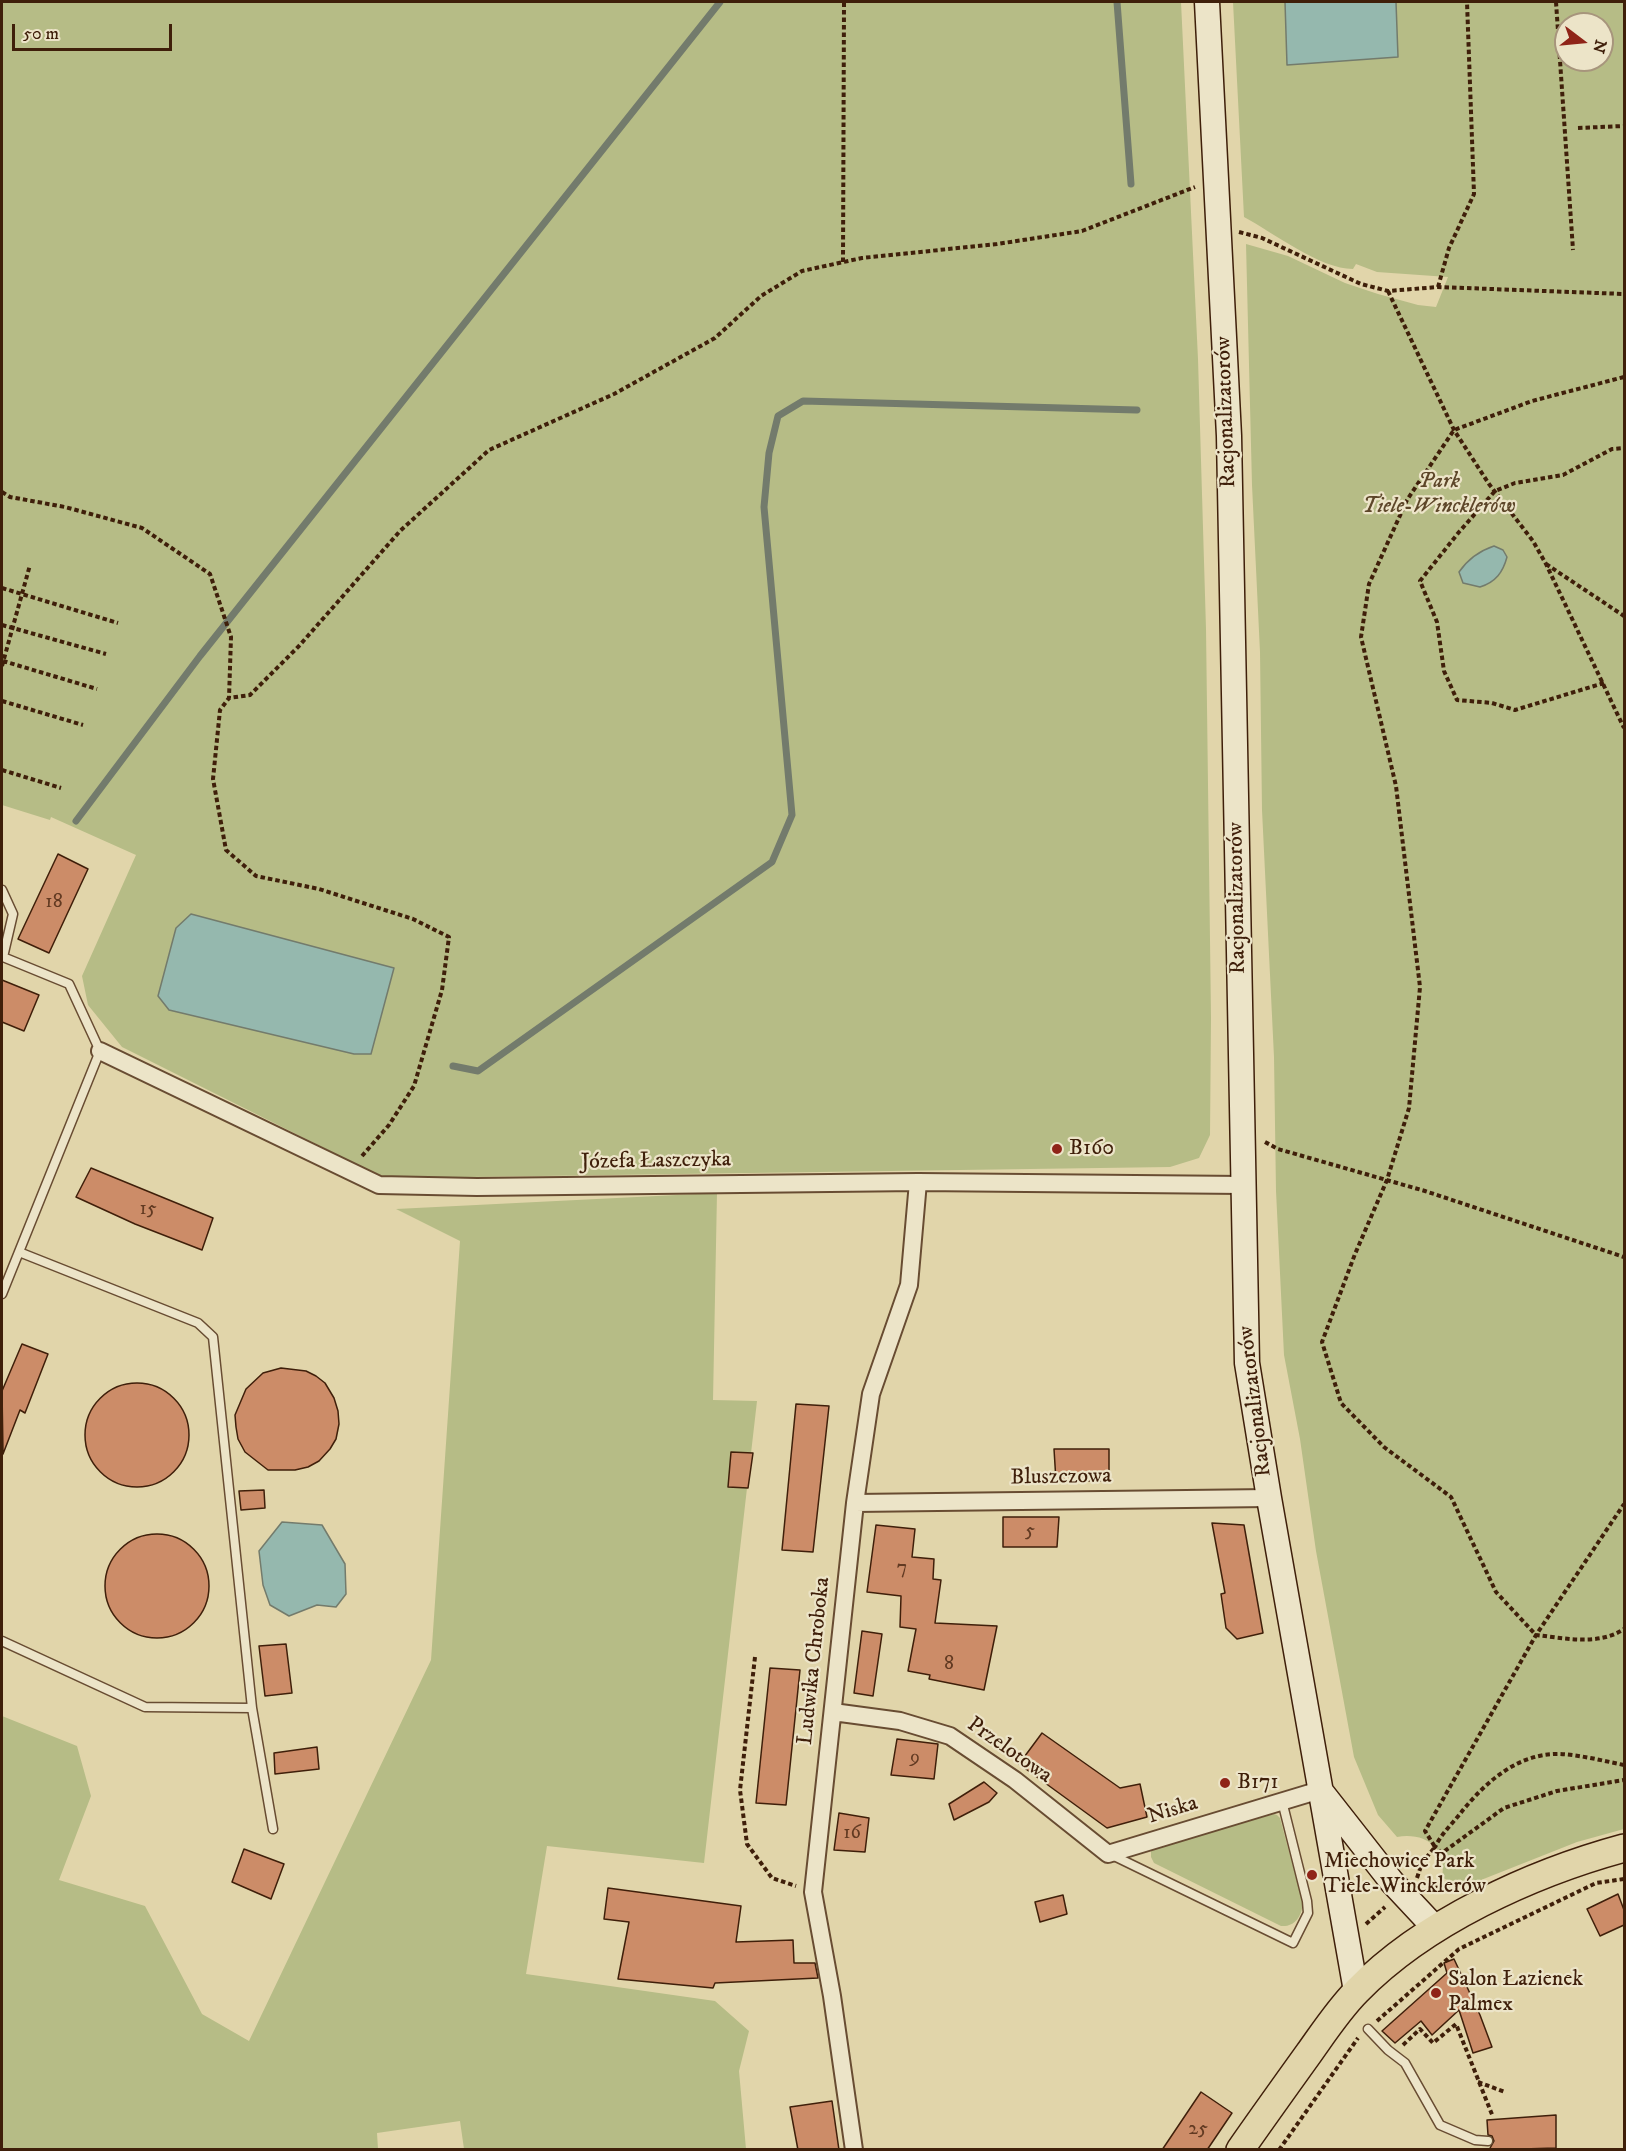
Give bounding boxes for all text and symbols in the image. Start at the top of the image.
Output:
scale bar [15,12,176,50]
north arrow [1554,12,1614,72]
text: 50 m [23,23,59,45]
text: N [1588,37,1611,55]
street label: Racjonalizatorów [1211,336,1243,488]
park label: Park Tiele-Wincklerów [1362,469,1516,520]
street label: Racjonalizatorów [1223,822,1253,974]
house number: 18 [45,891,63,915]
place label: B160 [1069,1136,1114,1162]
marker: B160 [1050,1142,1064,1156]
street label: Józefa Łaszczyka [581,1147,731,1177]
house number: 15 [139,1198,157,1222]
street label: Racjonalizatorów [1234,1324,1278,1478]
street label: Bluszczowa [1010,1464,1112,1492]
house number: 5 [1025,1520,1035,1544]
house number: 7 [897,1557,907,1581]
street label: Ludwika Chroboka [793,1576,837,1746]
house number: 8 [944,1653,954,1677]
street label: Przelotowa [961,1712,1057,1790]
house number: 9 [910,1747,920,1771]
place label: B171 [1237,1770,1279,1796]
marker: B171 [1218,1776,1232,1790]
street label: Niska [1145,1791,1201,1831]
house number: 16 [843,1822,861,1846]
place label: Miechowice Park Tiele-Wincklerów [1324,1849,1486,1900]
marker: Miechowice Park Tiele-Wincklerów [1305,1868,1319,1882]
place label: Salon Łazienek Palmex [1448,1967,1583,2018]
marker: Salon Łazienek Palmex [1429,1986,1443,2000]
house number: 25 [1188,2118,1208,2142]

